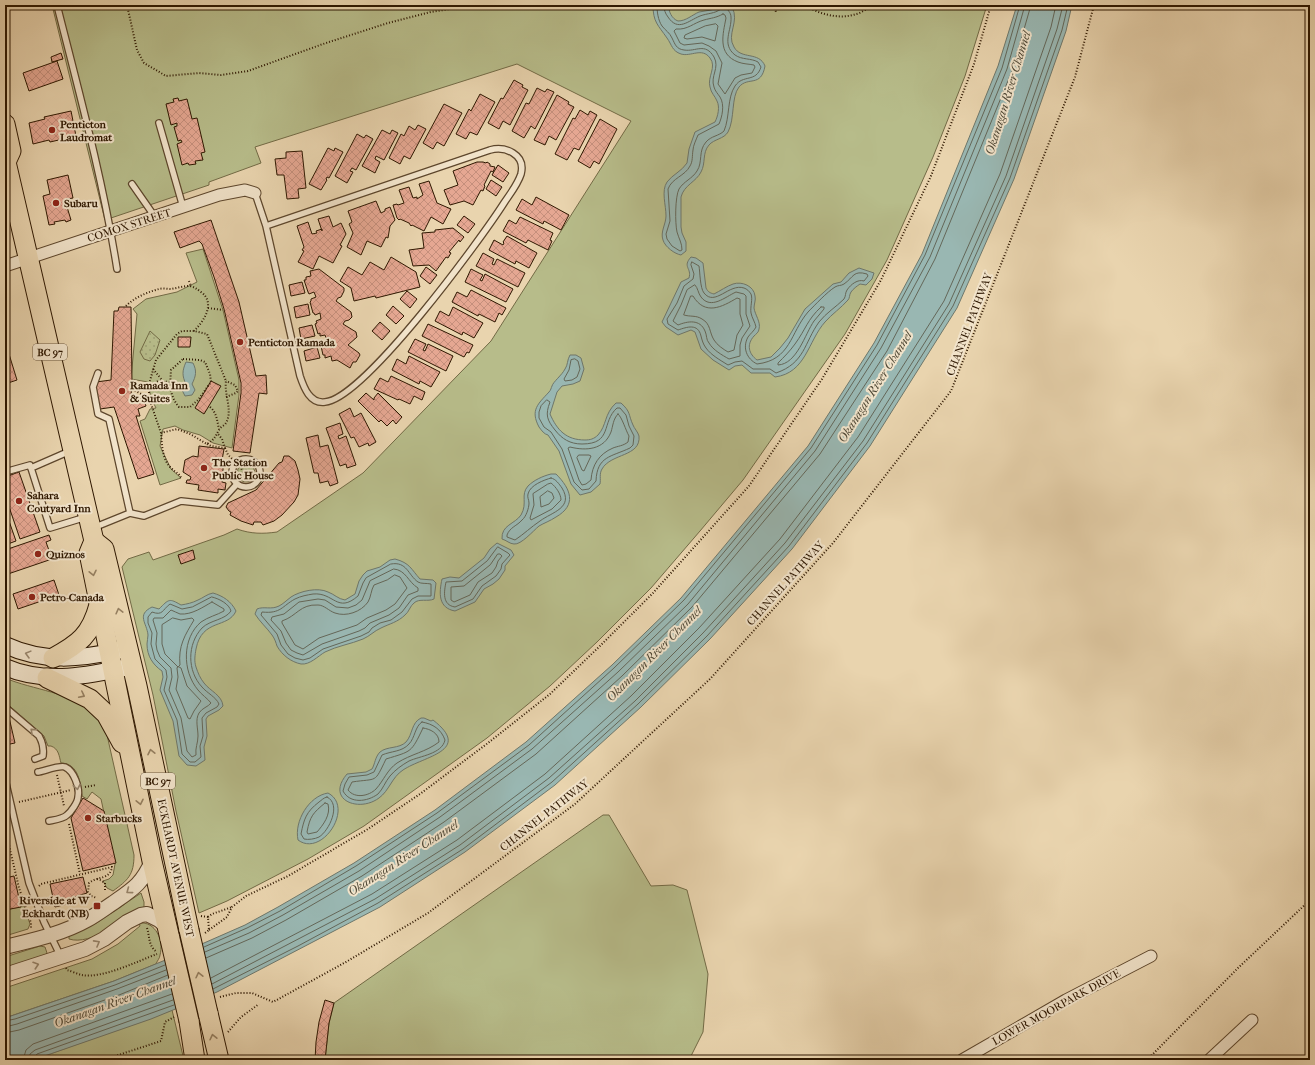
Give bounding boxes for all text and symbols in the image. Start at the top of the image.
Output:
water label: Okanagan River Channel [983,28,1034,156]
place label: Penticton Laudromat [60,118,113,144]
marker: Penticton Laudromat [47,125,57,135]
place label: Subaru [64,197,98,210]
marker: Subaru [51,198,61,208]
street label: COMOX STREET [86,206,173,245]
street label: CHANNEL PATHWAY [944,270,995,377]
water label: Okanagan River Channel [835,327,916,445]
place label: Penticton Ramada [248,336,336,349]
marker: Penticton Ramada [235,337,245,347]
road number: BC 97 [33,344,67,360]
place label: Ramada Inn & Suites [130,379,189,405]
marker: Ramada Inn & Suites [117,386,127,396]
place label: The Station Public House [211,456,274,482]
marker: The Station Public House [199,463,209,473]
place label: Sahara Coutyard Inn [27,489,91,515]
marker: Sahara Coutyard Inn [14,496,24,506]
street label: CHANNEL PATHWAY [744,538,827,628]
place label: Quiznos [46,548,85,561]
marker: Quiznos [33,549,43,559]
one-way arrow [88,570,96,576]
place label: Petro-Canada [40,591,105,604]
marker: Petro-Canada [27,592,37,602]
water label: Okanagan River Channel [604,602,706,704]
one-way arrow [116,607,124,614]
one-way arrow [25,650,32,659]
one-way arrow [78,690,85,698]
one-way arrow [30,728,38,736]
one-way arrow [148,749,156,755]
road number: BC 97 [141,773,175,789]
street label: CHANNEL PATHWAY [497,776,592,854]
one-way arrow [72,784,81,790]
street label: ECKHARDT AVENUE WEST [154,798,197,939]
one-way arrow [135,799,144,805]
place label: Starbucks [96,812,142,825]
marker: Starbucks [83,813,93,823]
water label: Okanagan River Channel [345,816,462,899]
one-way arrow [127,886,134,893]
place label: Riverside at W Eckhardt (NB) [19,894,90,920]
marker: Riverside at W Eckhardt (NB) [92,901,102,911]
one-way arrow [93,940,100,948]
one-way arrow [33,961,40,970]
street label: LOWER MOORPARK DRIVE [990,967,1123,1048]
one-way arrow [196,972,204,978]
water label: Okanagan River Channel [52,973,180,1031]
one-way arrow [210,1033,218,1040]

